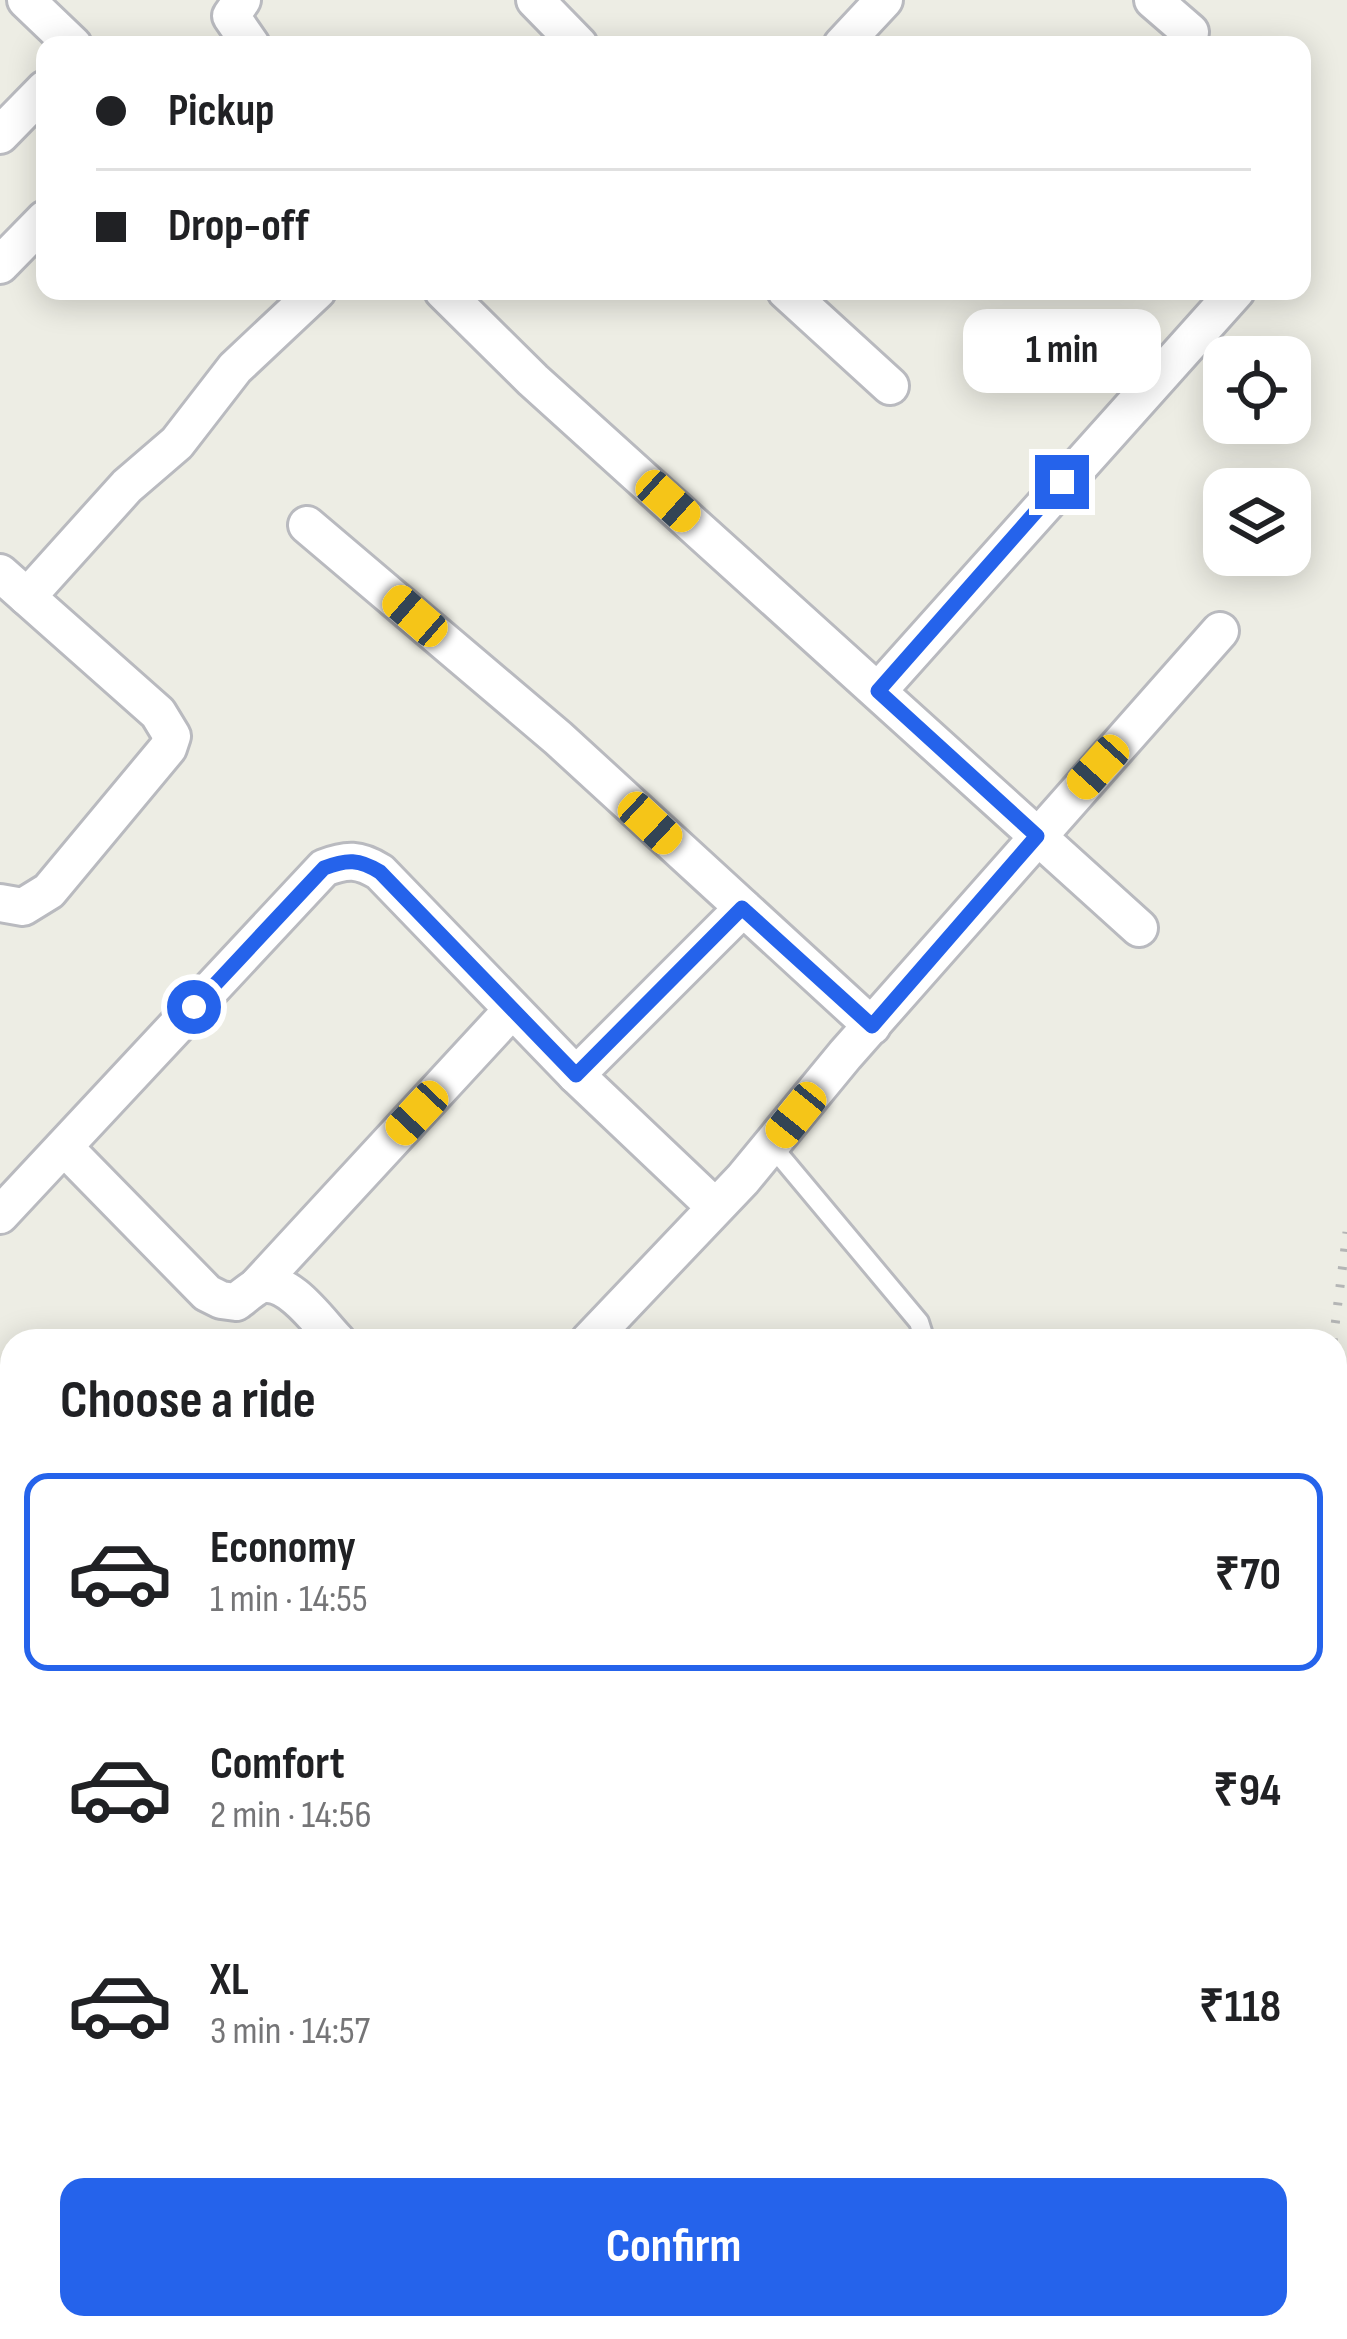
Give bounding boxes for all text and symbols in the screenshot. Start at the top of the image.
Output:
text: Pickup [168,84,275,139]
text: Drop-off [168,199,309,254]
callout: 1 min [963,308,1161,392]
text: 1 min [1026,327,1098,374]
map controls [1203,336,1311,576]
button: locate [1203,336,1311,444]
route end [1035,455,1089,509]
car [629,464,707,538]
button: layers [1203,468,1311,576]
car [376,579,454,653]
car [1061,728,1135,806]
car [611,785,689,861]
route start [167,980,221,1034]
car [379,1074,455,1152]
car [759,1076,833,1154]
text: Choose a ride [60,1368,316,1433]
icon: car [66,1518,174,1626]
text: Economy [210,1521,356,1576]
text: ₹70 [1214,1548,1281,1603]
text: 1 min · 14:55 [210,1576,368,1623]
icon: car [66,1734,174,1842]
text: Comfort [210,1737,345,1792]
text: ₹94 [1213,1764,1281,1819]
text: 2 min · 14:56 [210,1792,371,1839]
icon: car [66,1950,174,2058]
text: XL [210,1953,249,2008]
text: ₹118 [1199,1980,1281,2035]
text: 3 min · 14:57 [210,2008,370,2055]
button: Confirm [60,2178,1287,2316]

